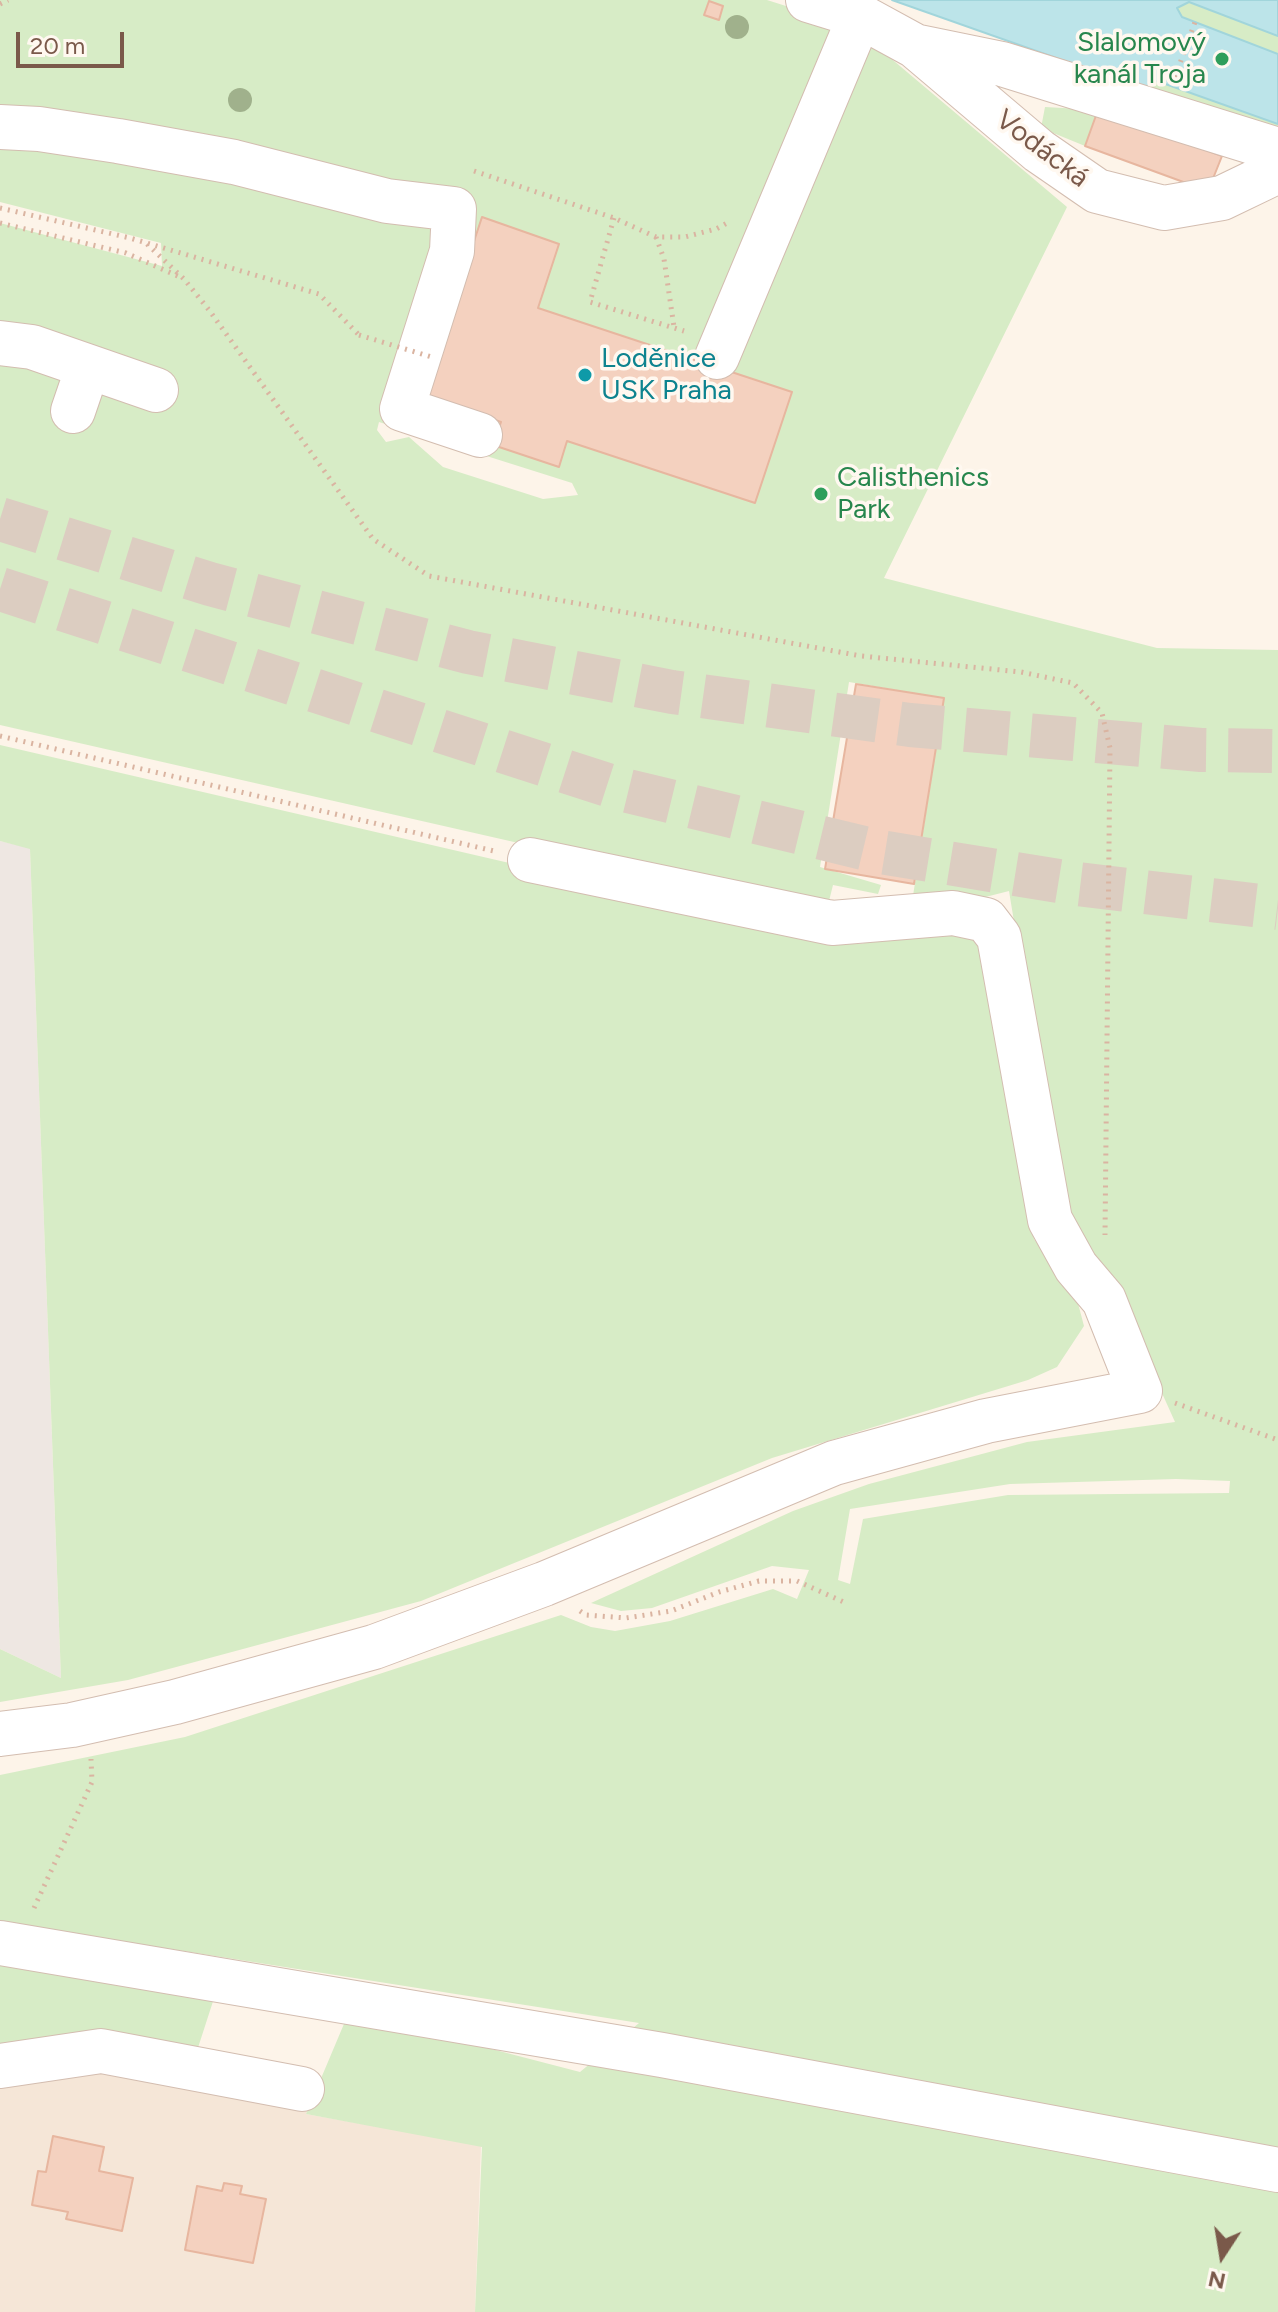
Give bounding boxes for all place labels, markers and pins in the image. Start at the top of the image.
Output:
place label: Slalomový kanál Troja [1074,26,1206,92]
marker: Slalomový kanál Troja [1213,50,1231,68]
place label: Loděnice USK Praha [601,342,732,408]
marker: Loděnice USK Praha [576,366,594,384]
place label: Calisthenics Park [837,461,989,527]
marker: Calisthenics Park [812,485,830,503]

